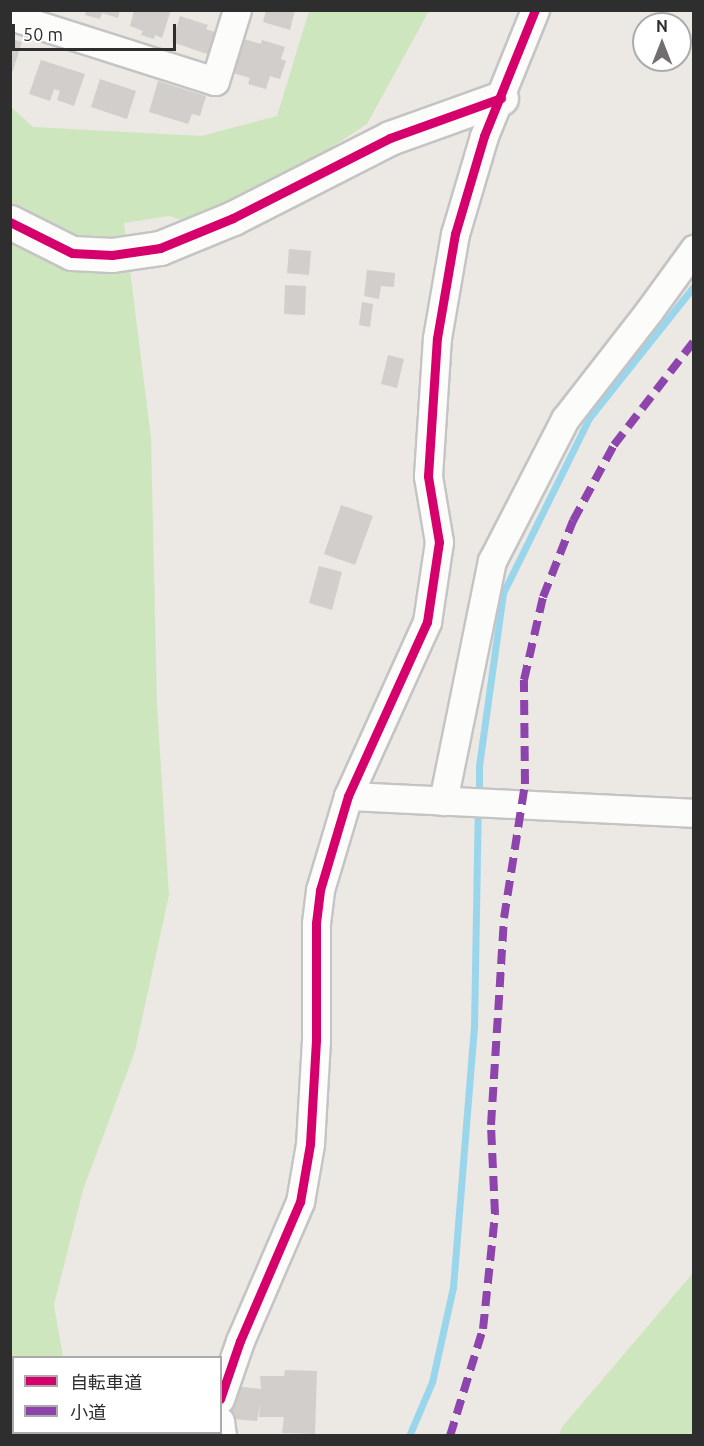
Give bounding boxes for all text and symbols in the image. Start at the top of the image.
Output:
scale bar [15,12,178,50]
north arrow [632,12,692,72]
text: N [656,17,668,35]
text: 50 m [23,24,63,44]
legend [12,1356,222,1434]
text: 自転車道 [70,1372,142,1392]
text: 小道 [70,1402,106,1422]

